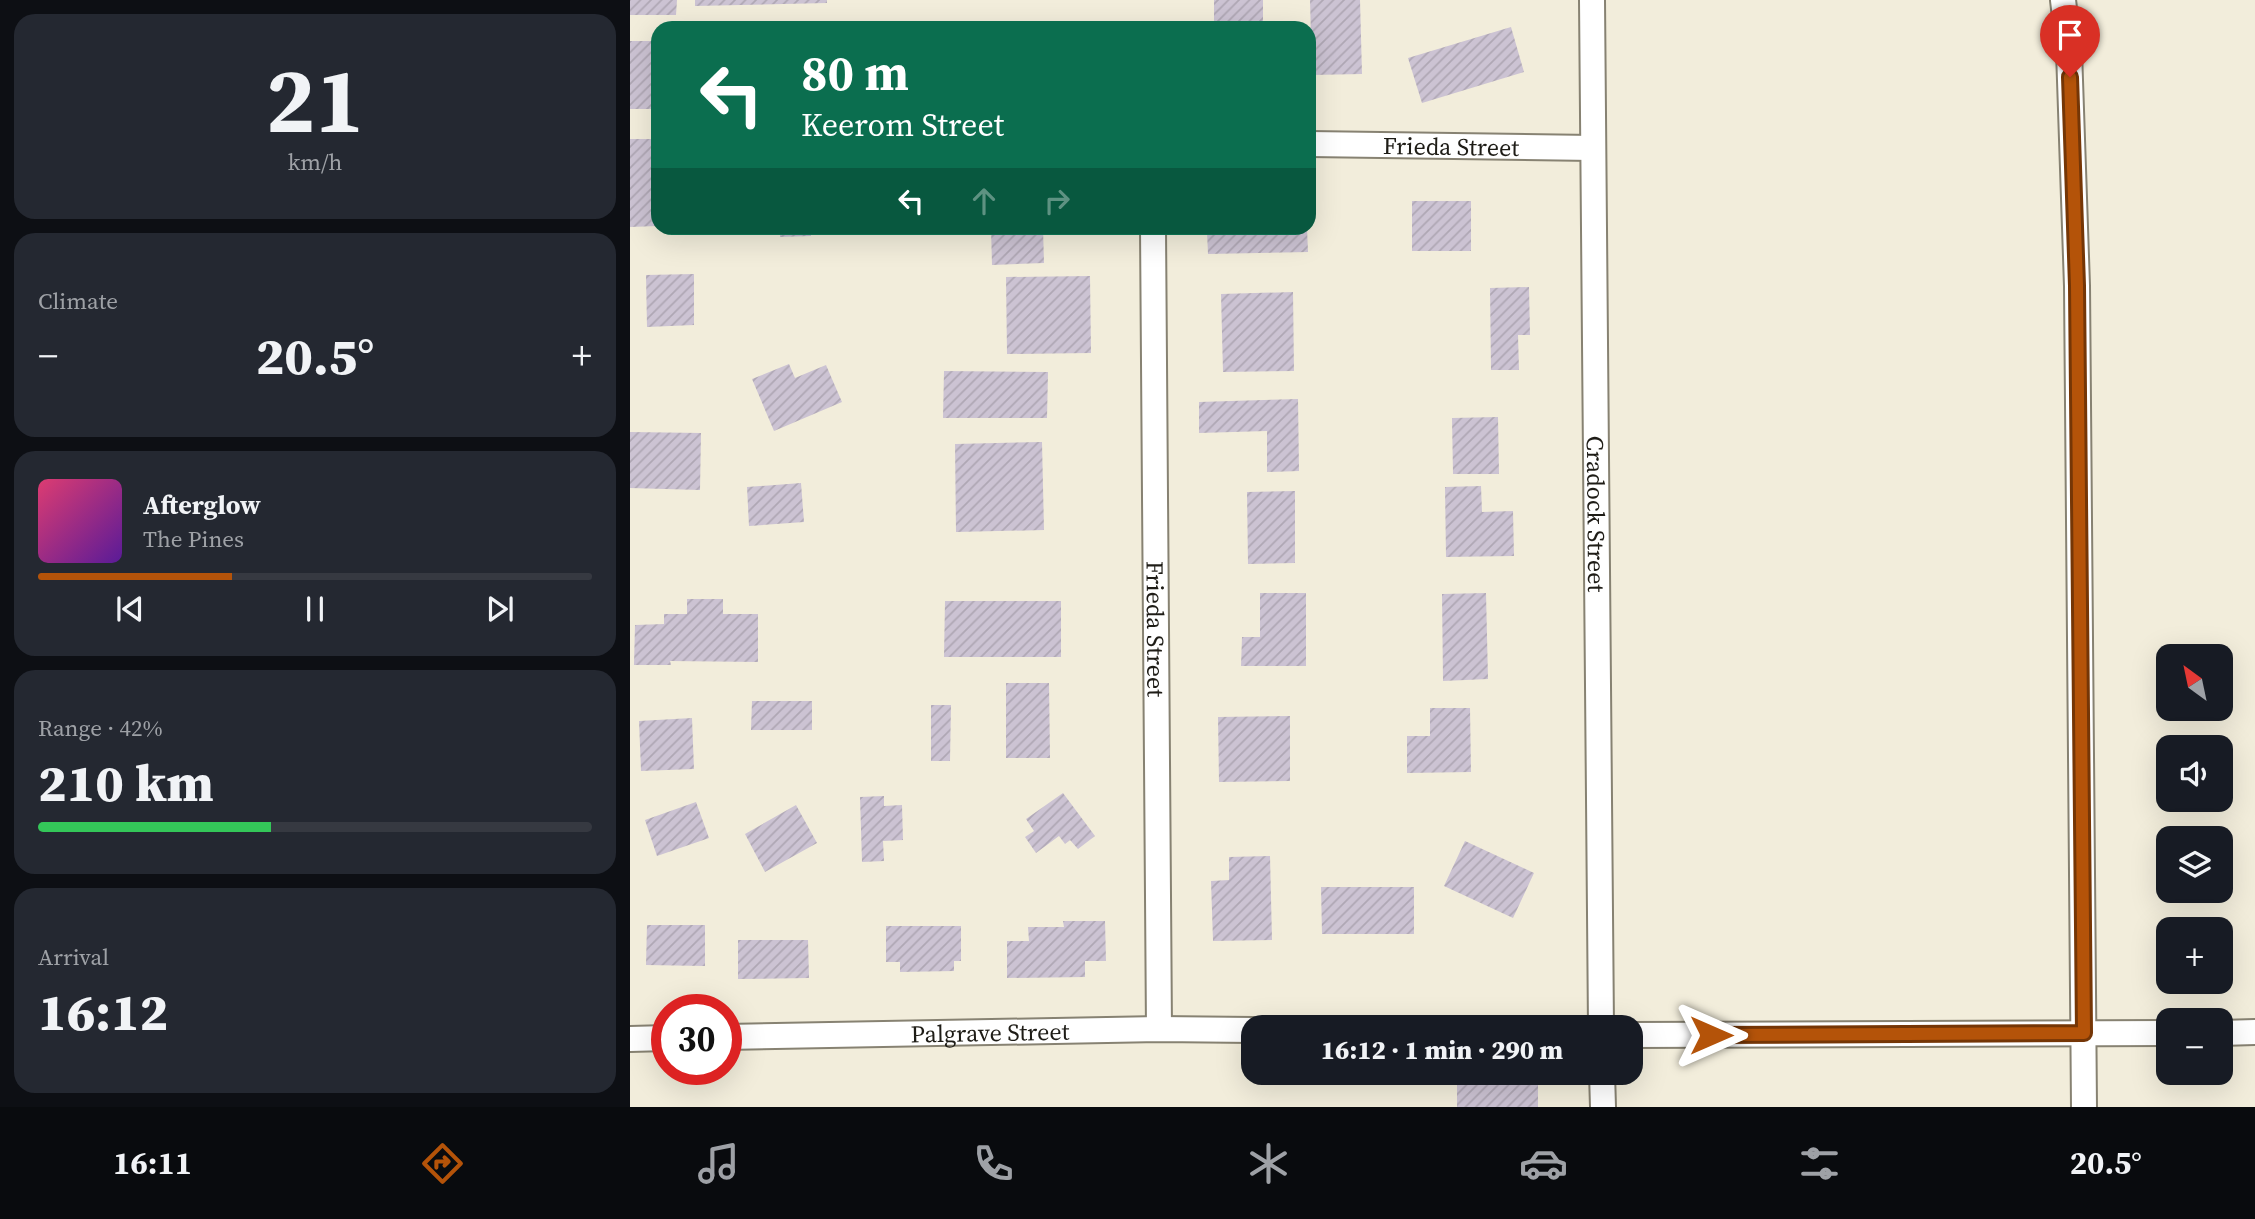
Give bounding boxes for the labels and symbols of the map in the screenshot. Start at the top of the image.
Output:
pin [2040,5,2100,77]
street label: Frieda Street [1383,129,1520,163]
street label: Cradock Street [1579,436,1614,592]
street label: Frieda Street [1139,561,1173,697]
north arrow [2156,644,2233,721]
speed limit sign: 30 [651,994,742,1085]
position arrow [1674,998,1748,1072]
street label: Palgrave Street [910,1014,1070,1050]

